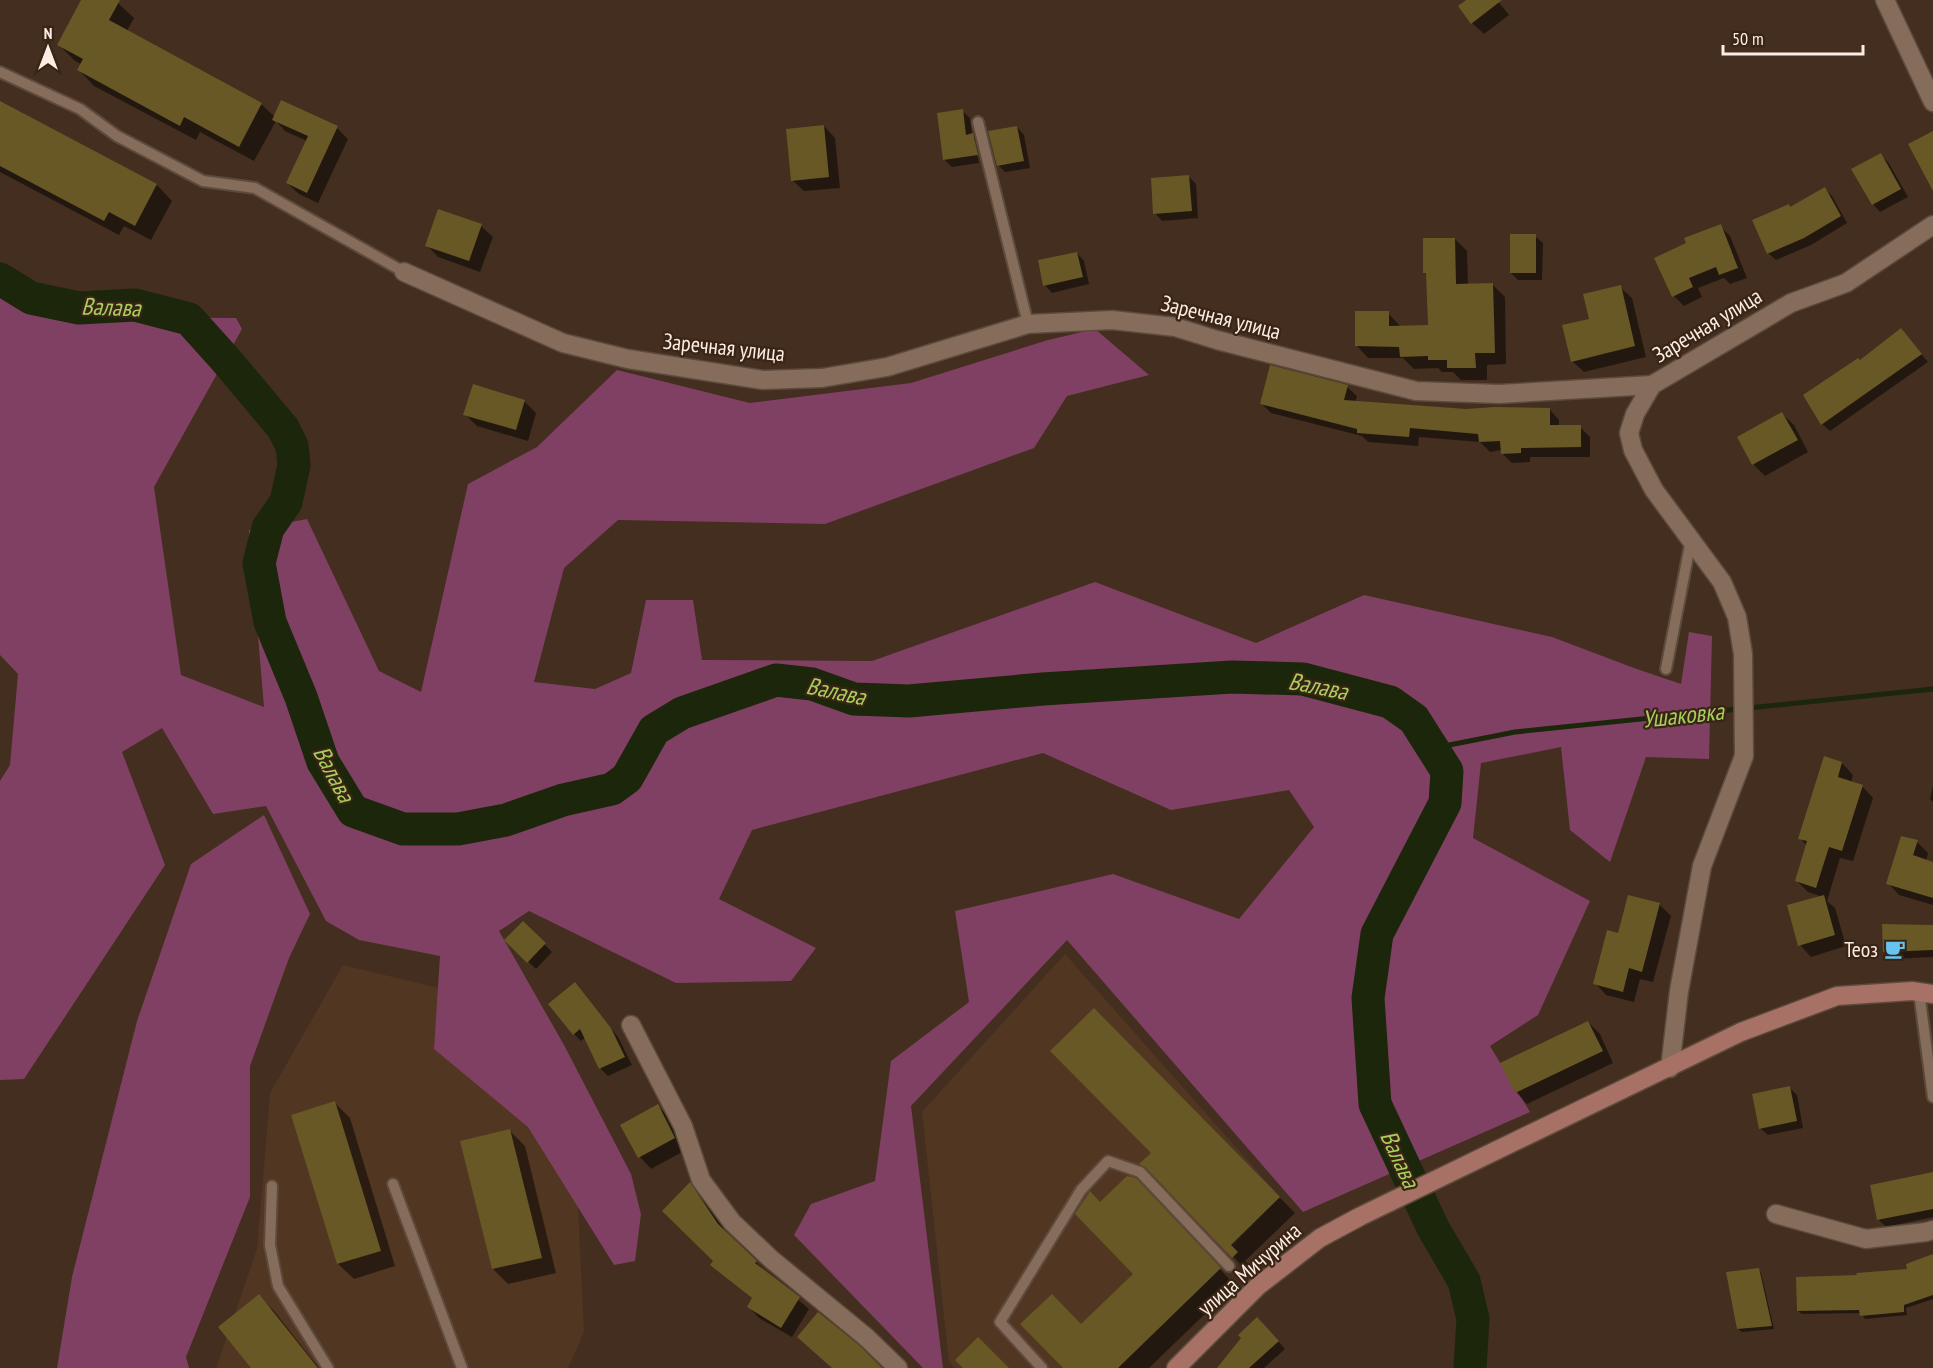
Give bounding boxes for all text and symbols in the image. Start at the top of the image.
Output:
north arrow [18,18,78,78]
scale bar [1723,18,1862,56]
text: N [44,23,52,43]
text: 50 m [1732,27,1764,50]
street label: Заречная улица [1647,282,1767,368]
street label: Заречная улица [1158,289,1284,345]
water label: Валава [81,290,143,324]
street label: Заречная улица [662,327,786,367]
water label: Валава [1286,665,1352,707]
water label: Валава [804,670,870,713]
water label: Ушаковка [1641,695,1727,735]
water label: Валава [306,740,362,809]
place label: Теоз [1844,935,1878,963]
cafe icon: Теоз [1883,937,1907,961]
water label: Валава [1373,1125,1427,1194]
street label: улица Мичурина [1192,1216,1306,1322]

